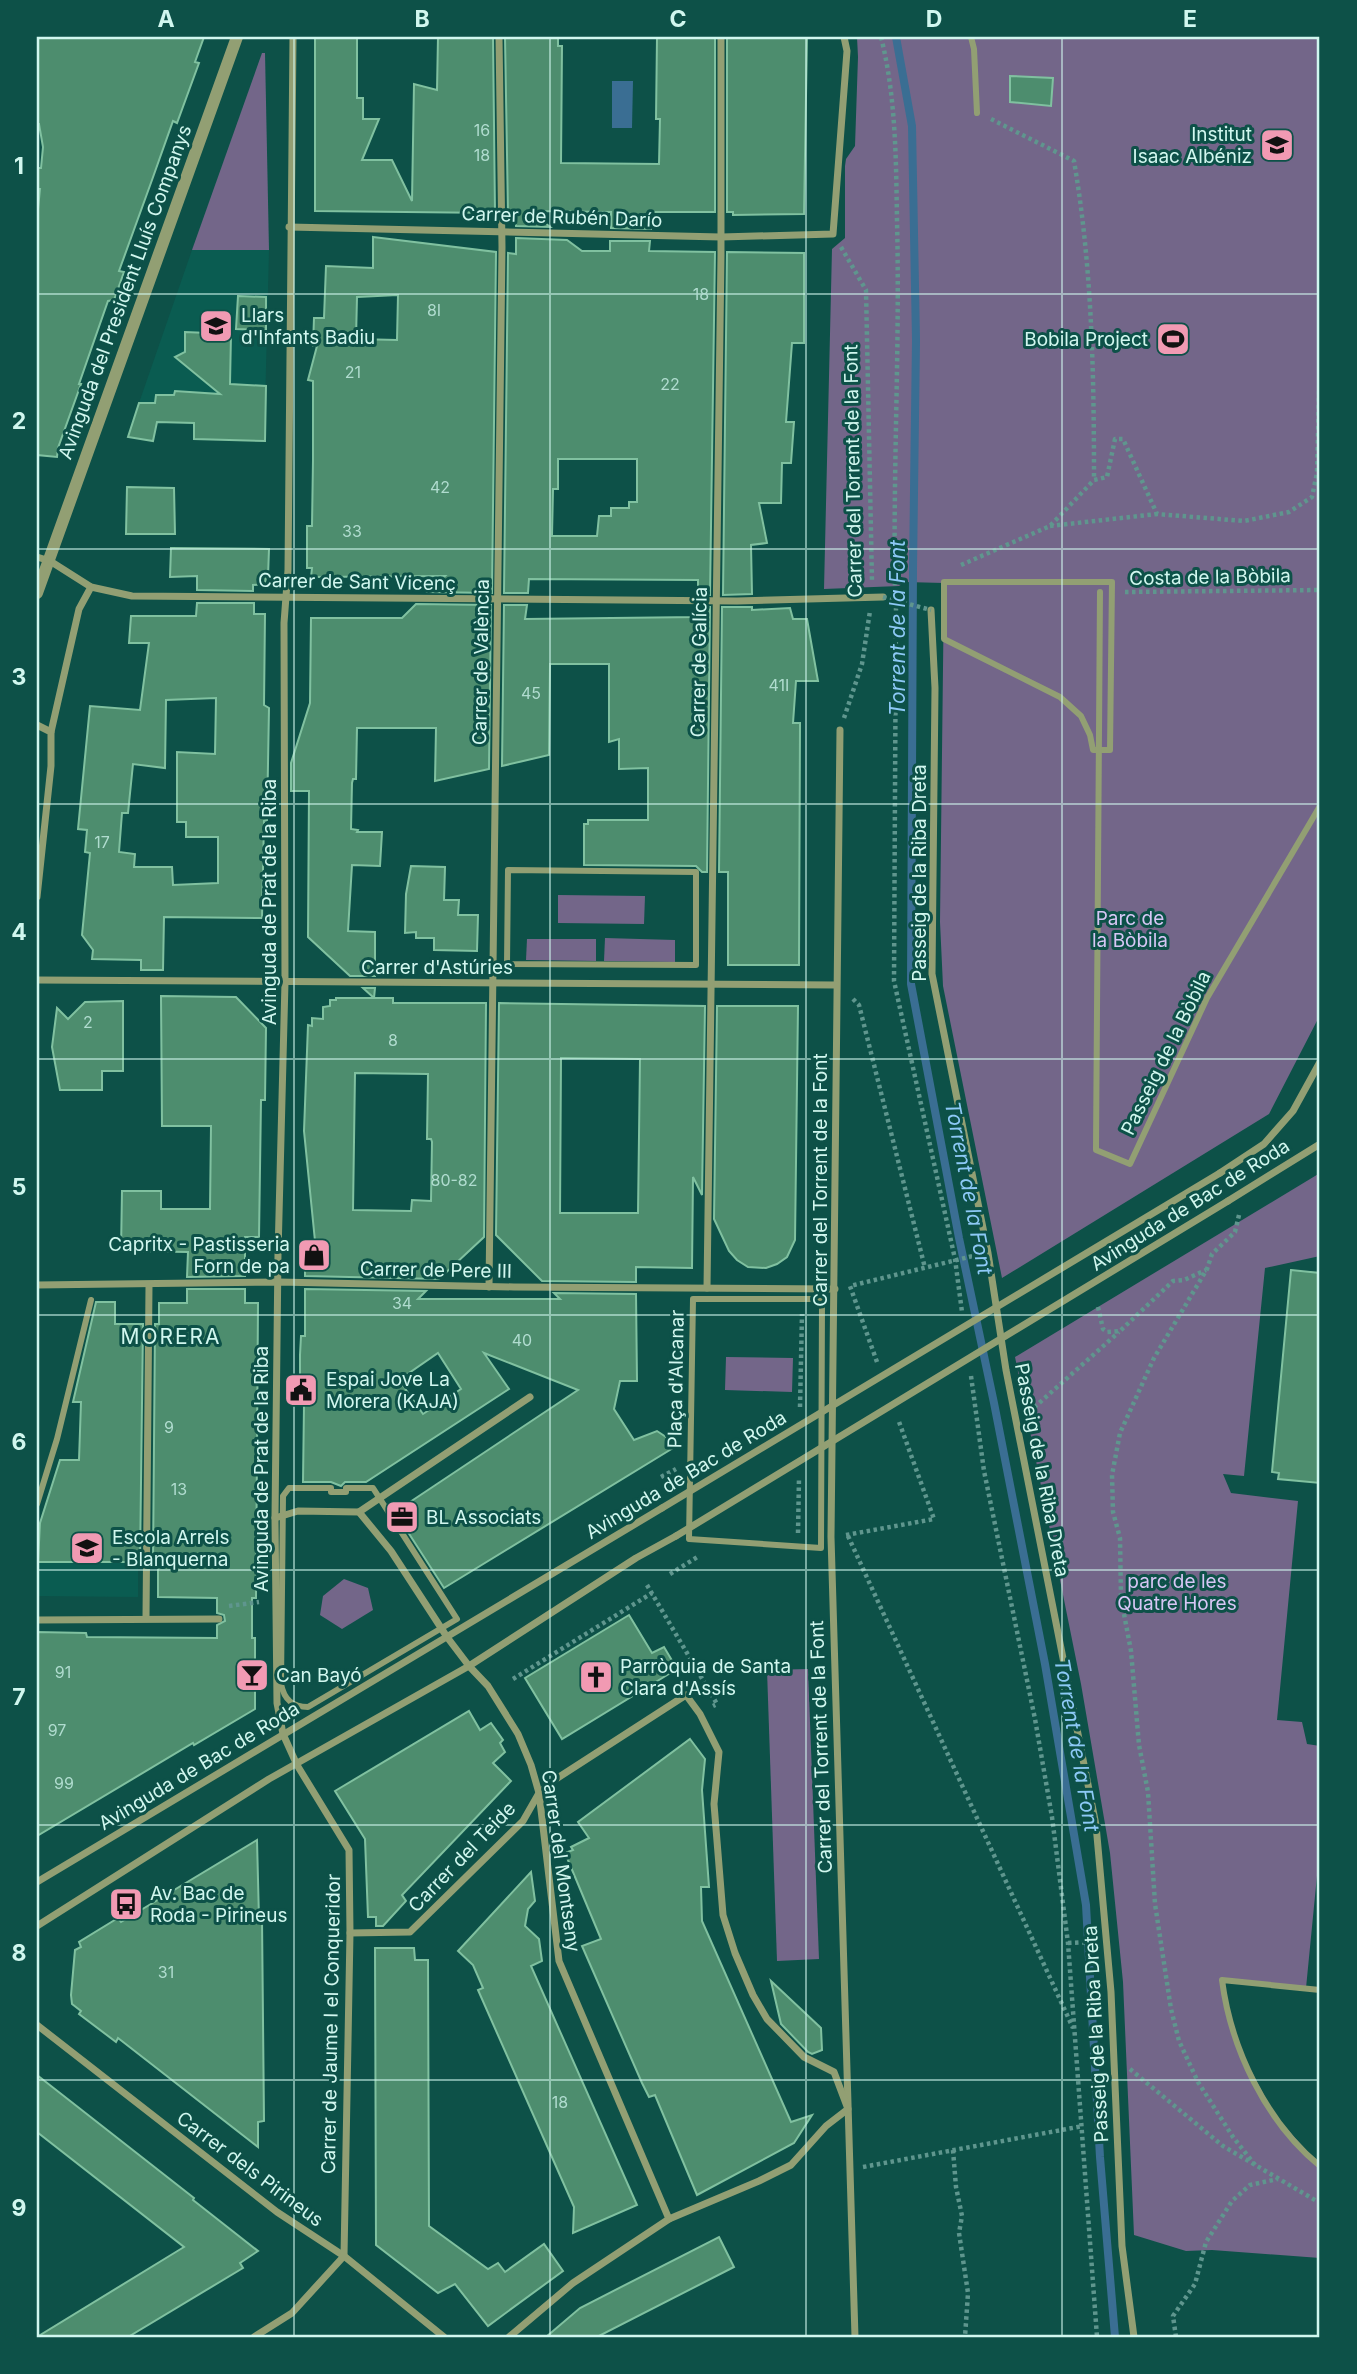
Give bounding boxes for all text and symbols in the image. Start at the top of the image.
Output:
text: A [157,5,175,33]
text: B [414,5,430,33]
text: C [669,5,687,33]
text: D [926,5,942,33]
text: E [1183,5,1197,33]
house number: 16 [474,120,490,140]
street label: Avinguda del President Lluís Companys [54,122,196,462]
place label: Institut Isaac Albéniz [1133,123,1252,168]
school or university icon: Institut Isaac Albéniz [1258,126,1296,164]
house number: 18 [474,145,490,165]
text: 1 [14,152,24,180]
street label: Carrer de Rubén Darío [461,202,663,232]
house number: 18 [693,284,709,304]
house number: 8I [427,300,441,320]
place label: Llars d'Infants Badiu [241,304,375,349]
school or university icon: Llars d'Infants Badiu [197,307,235,345]
sports icon: Bobila Project [1154,320,1192,358]
place label: Bobila Project [1024,328,1148,351]
street label: Carrer del Torrent de la Font [839,344,867,598]
house number: 21 [345,362,361,382]
house number: 22 [660,374,680,394]
text: 2 [12,407,26,435]
house number: 42 [430,477,450,497]
house number: 33 [342,521,362,541]
water label: Torrent de la Font [885,539,910,716]
street label: Costa de la Bòbila [1129,564,1291,590]
street label: Carrer de Sant Vicenç [258,569,456,595]
street label: Carrer de València [468,579,494,745]
street label: Carrer de Galícia [686,586,712,738]
text: 3 [12,663,26,691]
house number: 41I [769,675,789,695]
house number: 45 [521,683,541,703]
street label: Passeig de la Riba Dreta [908,764,931,982]
street label: Avinguda de Prat de la Riba [258,779,281,1025]
house number: 17 [94,832,110,852]
park label: Parc de la Bòbila [1092,907,1168,952]
text: 4 [11,918,27,946]
street label: Carrer d'Astúries [361,956,513,979]
street label: Passeig de la Bòbila [1116,967,1216,1139]
house number: 2 [83,1012,93,1032]
house number: 8 [388,1030,398,1050]
street label: Carrer del Torrent de la Font [809,1053,832,1307]
water label: Torrent de la Font [940,1099,998,1278]
street label: Avinguda de Bac de Roda [1086,1134,1294,1276]
house number: 80-82 [430,1170,478,1190]
text: 5 [12,1173,26,1201]
place label: Capritx - Pastisseria Forn de pa [108,1233,290,1278]
shop icon: Capritx - Pastisseria Forn de pa [295,1236,333,1274]
street label: Carrer de Pere III [360,1257,512,1283]
house number: 34 [392,1293,412,1313]
street label: Plaça d'Alcanar [663,1309,689,1449]
district label: MORERA [120,1324,222,1349]
house number: 40 [512,1330,532,1350]
street label: Avinguda de Prat de la Riba [250,1346,273,1592]
street label: Passeig de la Riba Dreta [1010,1361,1074,1579]
place label: Espai Jove La Morera (KAJA) [326,1368,459,1413]
public building icon: Espai Jove La Morera (KAJA) [282,1371,320,1409]
street label: Avinguda de Bac de Roda [582,1406,790,1544]
house number: 9 [164,1417,174,1437]
text: 6 [12,1428,26,1456]
house number: 13 [171,1479,187,1499]
office icon: BL Associats [383,1498,421,1536]
place label: BL Associats [426,1506,541,1529]
place label: Escola Arrels - Blanquerna [112,1526,229,1571]
school or university icon: Escola Arrels - Blanquerna [68,1529,106,1567]
park label: parc de les Quatre Hores [1117,1570,1237,1615]
street label: Carrer del Torrent de la Font [805,1620,837,1874]
place label: Parròquia de Santa Clara d'Assís [620,1655,791,1700]
bar icon: Can Bayó [233,1656,271,1694]
water label: Torrent de la Font [1049,1656,1105,1835]
church icon: Parròquia de Santa Clara d'Assís [577,1658,615,1696]
house number: 91 [55,1662,71,1682]
place label: Can Bayó [276,1664,362,1687]
text: 7 [12,1683,26,1711]
street label: Avinguda de Bac de Roda [95,1697,303,1835]
house number: 97 [48,1720,66,1740]
street label: Carrer del Montseny [537,1768,585,1954]
house number: 99 [54,1773,74,1793]
street label: Carrer del Teide [404,1797,520,1917]
street label: Carrer de Jaume I el Conqueridor [317,1874,345,2174]
place label: Av. Bac de Roda - Pirineus [150,1882,287,1927]
bus stop icon: Av. Bac de Roda - Pirineus [107,1885,145,1923]
street label: Passeig de la Riba Dreta [1079,1925,1113,2143]
text: 8 [12,1939,26,1967]
house number: 31 [158,1962,174,1982]
house number: 18 [552,2092,568,2112]
street label: Carrer dels Pirineus [172,2106,328,2232]
text: 9 [12,2194,26,2222]

